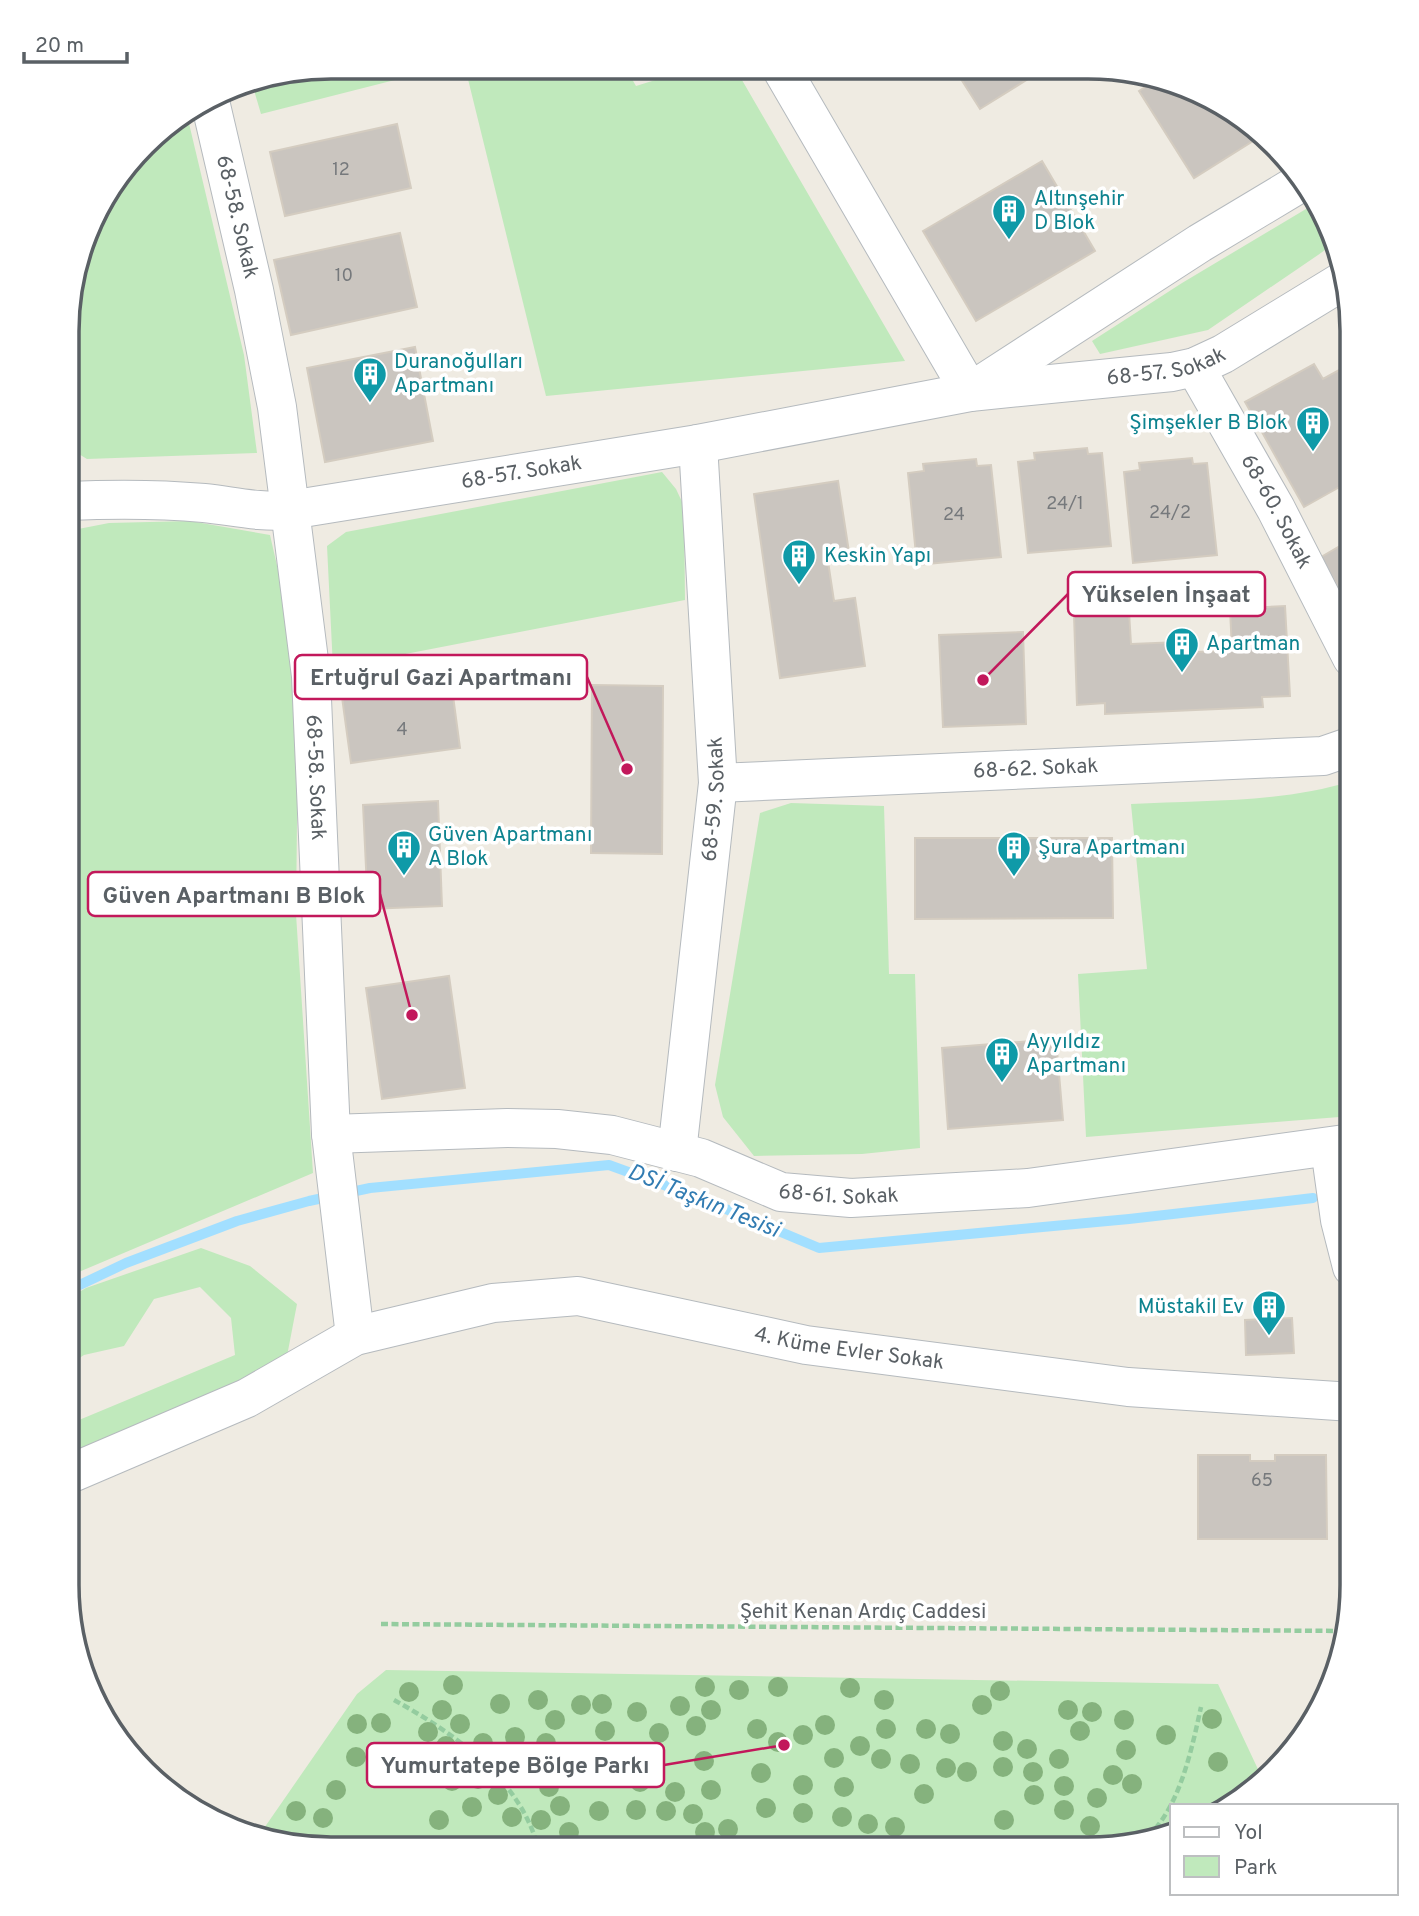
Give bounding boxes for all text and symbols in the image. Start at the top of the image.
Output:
scale bar [24,21,128,65]
text: 20 m [35,33,84,60]
street label: 68-58. Sokak [210,153,264,281]
house number: 12 [332,159,350,182]
place label: Altınşehir D Blok [1034,186,1124,237]
building icon: Altınşehir D Blok [990,192,1028,241]
house number: 10 [335,265,353,288]
street label: 68-57. Sokak [1105,341,1230,392]
place label: Duranoğulları Apartmanı [394,349,523,400]
building icon: Duranoğulları Apartmanı [351,355,389,404]
building icon: Şimşekler B Blok [1294,404,1332,453]
place label: Şimşekler B Blok [1129,410,1288,437]
street label: 68-57. Sokak [459,450,584,496]
street label: 68-60. Sokak [1234,450,1318,574]
house number: 24/1 [1046,493,1084,516]
house number: 24/2 [1149,502,1191,525]
house number: 24 [943,504,965,527]
building icon: Keskin Yapı [780,537,818,586]
place label: Keskin Yapı [824,543,931,570]
callout: Yükselen İnşaat [1068,572,1265,616]
text: Yükselen İnşaat [1082,581,1250,611]
building icon: Apartman [1163,625,1201,674]
place label: Apartman [1206,631,1300,658]
callout: Ertuğrul Gazi Apartmanı [295,655,587,699]
text: Ertuğrul Gazi Apartmanı [310,665,572,694]
street label: 68-58. Sokak [299,714,332,841]
house number: 4 [396,719,408,742]
street label: 68-59. Sokak [696,736,732,863]
street label: 68-62. Sokak [972,753,1099,785]
place label: Güven Apartmanı A Blok [428,822,592,873]
building icon: Güven Apartmanı A Blok [385,828,423,877]
building icon: Şura Apartmanı [995,829,1033,878]
place label: Şura Apartmanı [1038,835,1185,862]
callout: Güven Apartmanı B Blok [88,872,380,916]
text: Güven Apartmanı B Blok [103,883,366,912]
place label: Ayyıldız Apartmanı [1026,1029,1126,1080]
building icon: Ayyıldız Apartmanı [983,1035,1021,1084]
water label: DSİ Taşkın Tesisi [623,1157,785,1246]
street label: 68-61. Sokak [777,1178,899,1212]
building icon: Müstakil Ev [1250,1288,1288,1337]
place label: Müstakil Ev [1138,1294,1244,1321]
street label: 4. Küme Evler Sokak [752,1321,946,1376]
house number: 65 [1251,1470,1273,1493]
street label: Şehit Kenan Ardıç Caddesi [740,1599,986,1626]
callout: Yumurtatepe Bölge Parkı [367,1743,664,1787]
text: Yumurtatepe Bölge Parkı [380,1753,650,1782]
legend [1170,1804,1398,1895]
text: Yol [1234,1820,1263,1847]
text: Park [1234,1855,1277,1882]

